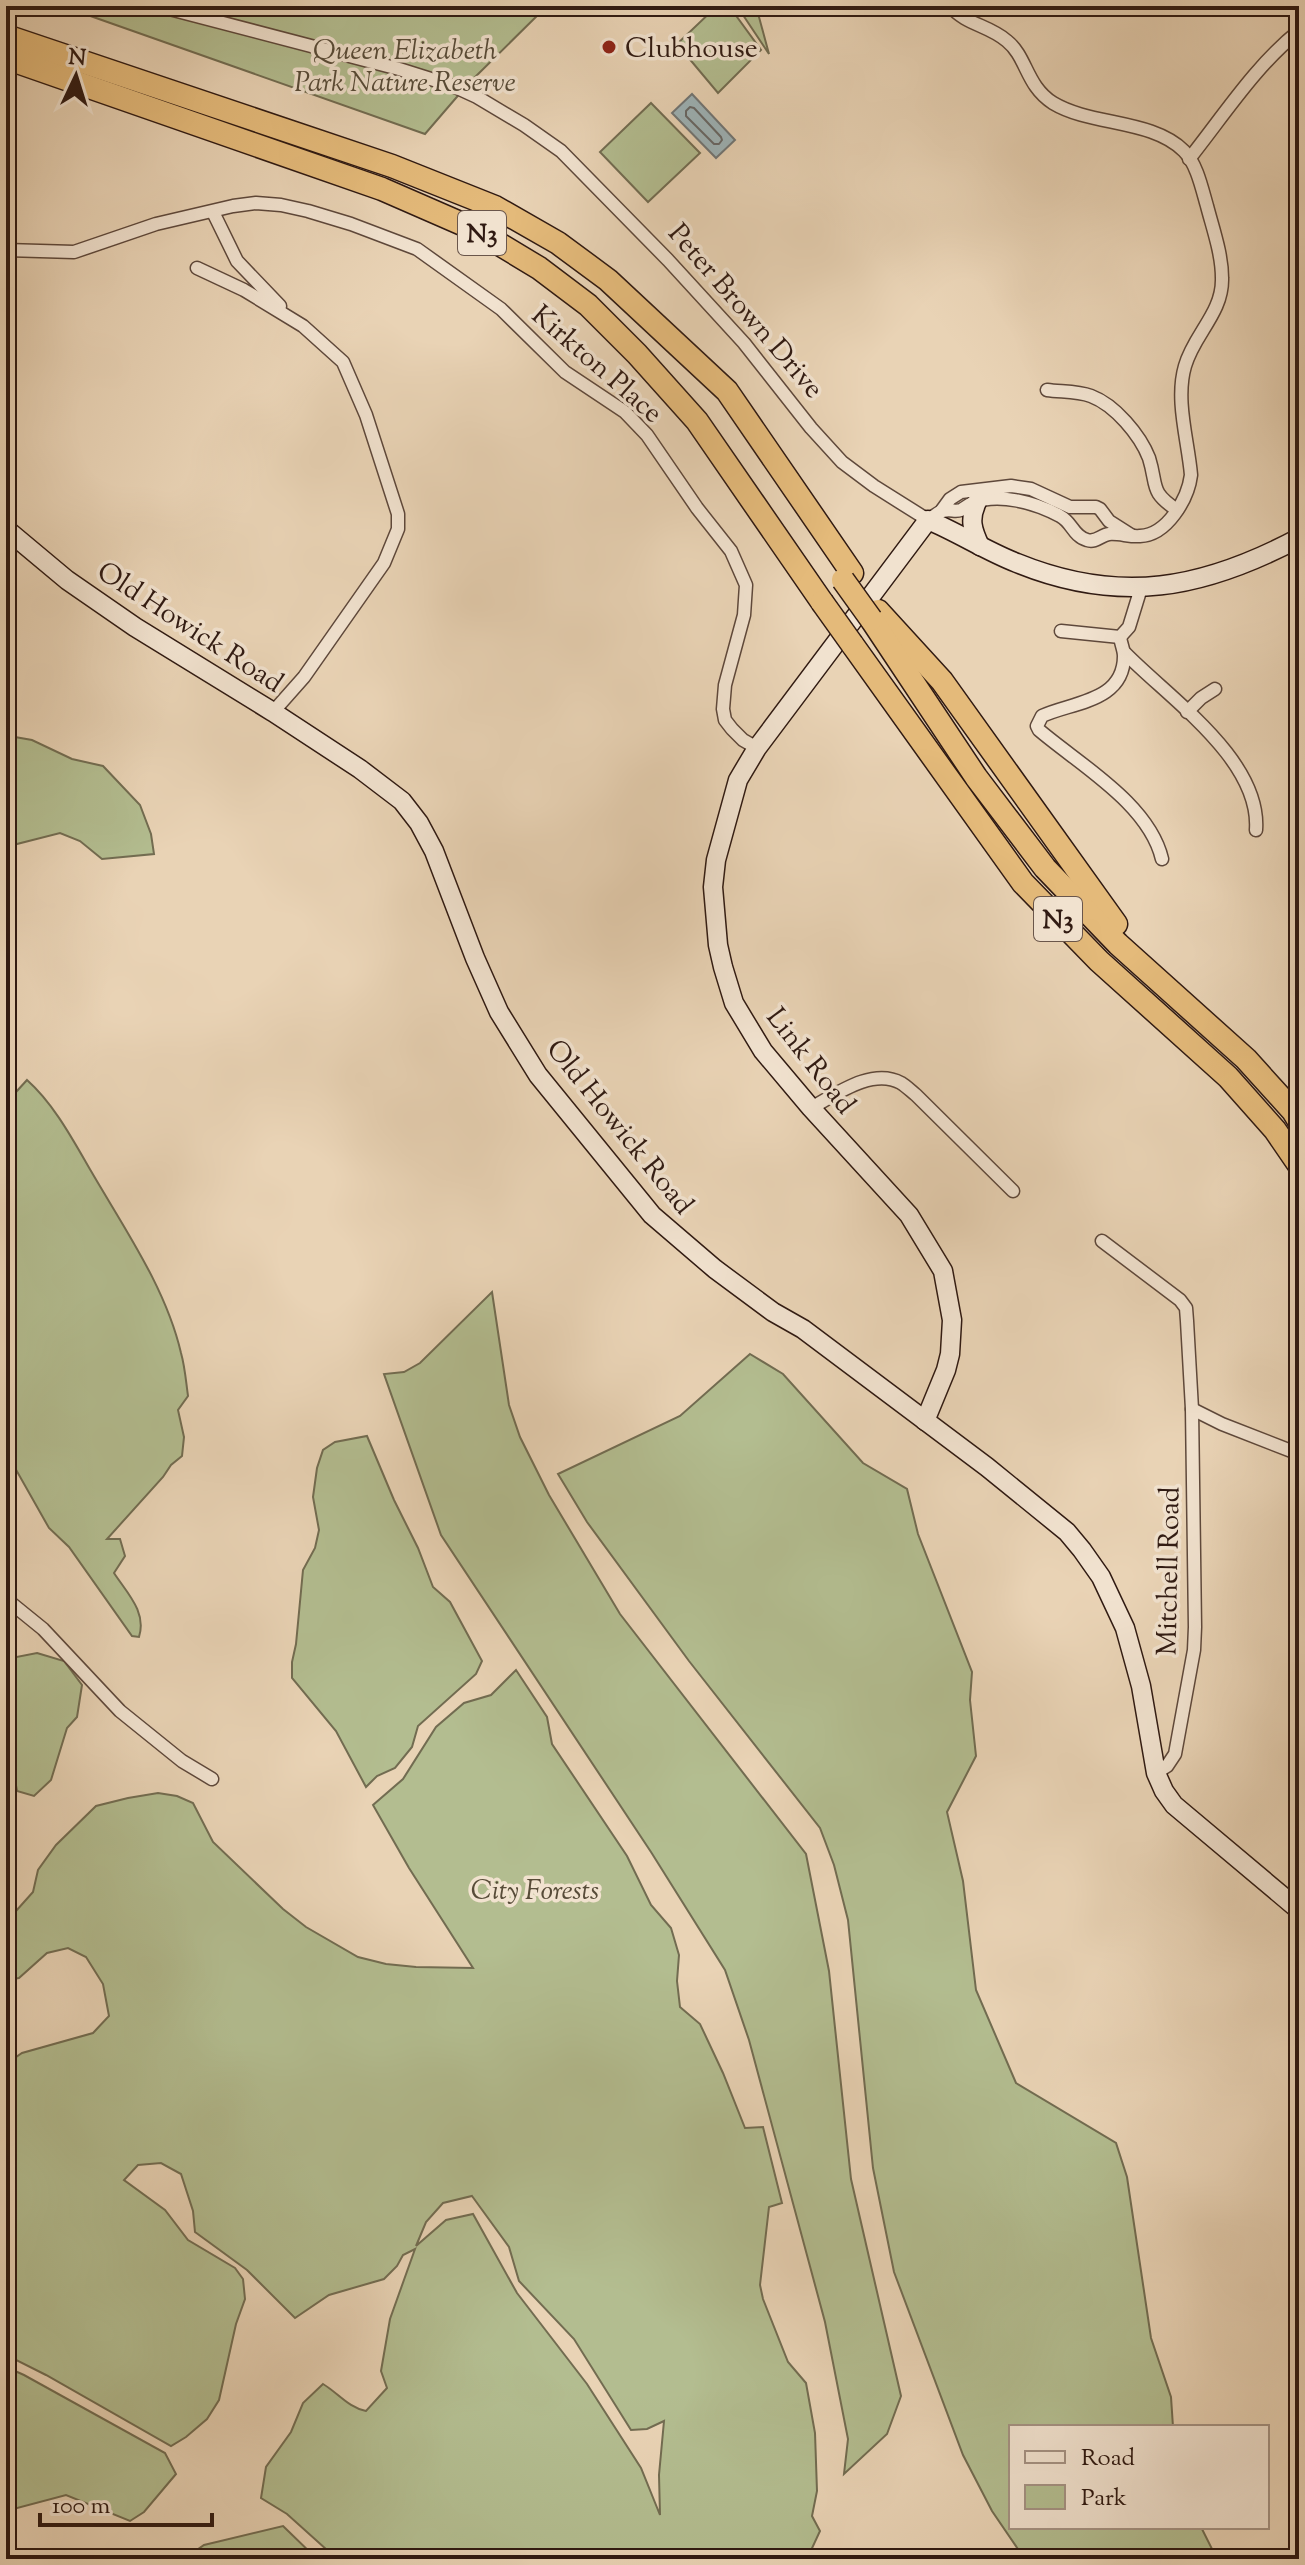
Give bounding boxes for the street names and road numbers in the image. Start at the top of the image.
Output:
road number: N3 [458,211,506,255]
street label: Peter Brown Drive [657,216,832,408]
street label: Kirkton Place [522,297,671,434]
street label: Old Howick Road [88,553,291,704]
road number: N3 [1034,897,1082,941]
street label: Link Road [755,1000,864,1124]
street label: Old Howick Road [535,1032,702,1224]
street label: Mitchell Road [1149,1486,1191,1656]

